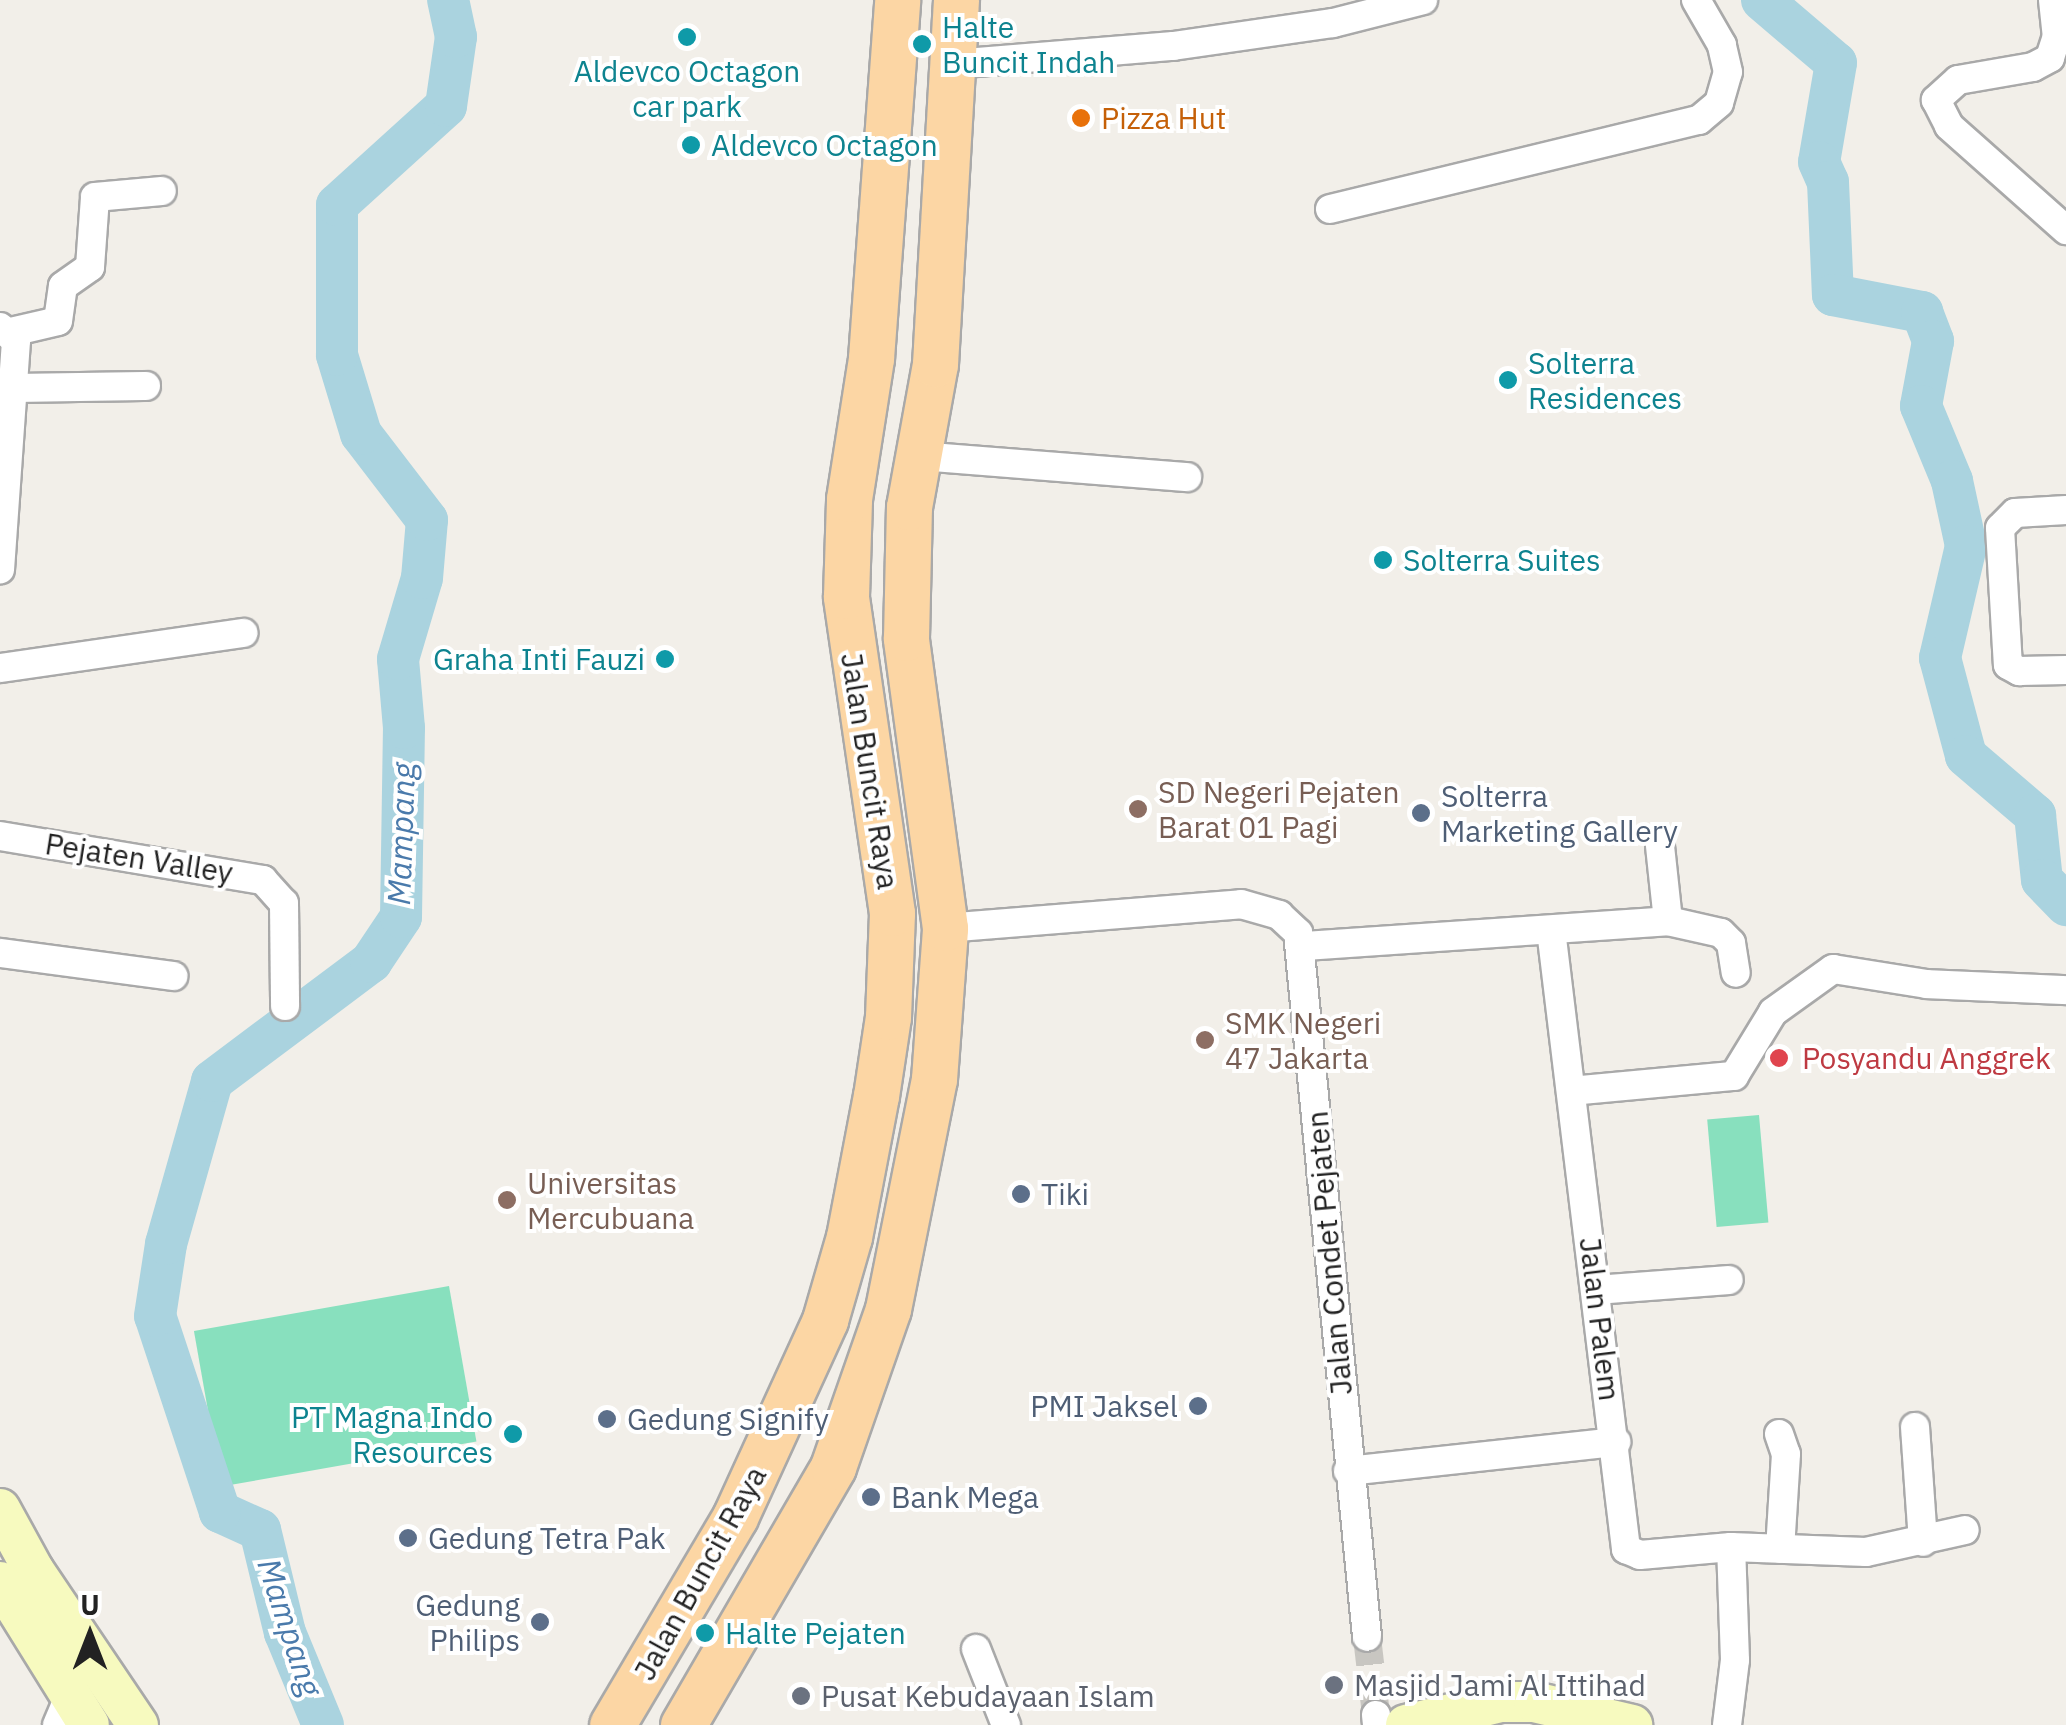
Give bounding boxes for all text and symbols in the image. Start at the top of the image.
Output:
place label: Halte Buncit Indah [942,9,1115,80]
marker: Aldevco Octagon car park [676,26,698,48]
marker: Halte Buncit Indah [911,33,933,55]
place label: Aldevco Octagon car park [574,53,800,124]
place label: Pizza Hut [1101,100,1226,136]
marker: Pizza Hut [1070,107,1092,129]
place label: Aldevco Octagon [711,127,938,163]
marker: Aldevco Octagon [680,134,702,156]
place label: Solterra Residences [1528,345,1682,416]
marker: Solterra Residences [1497,369,1519,391]
place label: Solterra Suites [1403,542,1601,578]
marker: Solterra Suites [1372,549,1394,571]
place label: Graha Inti Fauzi [433,641,645,677]
marker: Graha Inti Fauzi [654,648,676,670]
street label: Jalan Buncit Raya [834,650,906,892]
water label: Mampang [379,762,423,906]
place label: SD Negeri Pejaten Barat 01 Pagi [1158,774,1400,844]
place label: Solterra Marketing Gallery [1441,778,1678,848]
marker: SD Negeri Pejaten Barat 01 Pagi [1127,798,1149,820]
marker: Solterra Marketing Gallery [1410,802,1432,824]
street label: Pejaten Valley [43,825,235,891]
place label: SMK Negeri 47 Jakarta [1225,1005,1381,1076]
marker: SMK Negeri 47 Jakarta [1194,1029,1216,1051]
place label: Posyandu Anggrek [1802,1040,2051,1076]
marker: Posyandu Anggrek [1766,1045,1792,1071]
street label: Jalan Condet Pejaten [1299,1109,1359,1397]
place label: Universitas Mercubuana [527,1165,694,1236]
place label: Tiki [1041,1176,1089,1212]
marker: Tiki [1010,1183,1032,1205]
marker: Universitas Mercubuana [496,1189,518,1211]
street label: Jalan Palem [1572,1235,1628,1403]
place label: PMI Jaksel [1030,1388,1178,1424]
marker: PMI Jaksel [1187,1395,1209,1417]
place label: PT Magna Indo Resources [291,1399,493,1470]
place label: Gedung Signify [627,1401,829,1437]
marker: Gedung Signify [596,1408,618,1430]
marker: PT Magna Indo Resources [502,1423,524,1445]
street label: Jalan Buncit Raya [626,1460,774,1686]
place label: Bank Mega [891,1479,1039,1515]
marker: Bank Mega [860,1486,882,1508]
place label: Gedung Tetra Pak [428,1520,666,1556]
marker: Gedung Tetra Pak [397,1527,419,1549]
water label: Mampang [250,1553,330,1701]
north arrow [40,1585,140,1685]
text: U [80,1586,100,1623]
place label: Gedung Philips [415,1587,520,1658]
marker: Gedung Philips [529,1611,551,1633]
place label: Halte Pejaten [725,1615,906,1651]
marker: Halte Pejaten [694,1622,716,1644]
place label: Masjid Jami Al Ittihad [1354,1667,1646,1703]
marker: Masjid Jami Al Ittihad [1323,1674,1345,1696]
place label: Pusat Kebudayaan Islam [821,1678,1155,1714]
marker: Pusat Kebudayaan Islam [790,1685,812,1707]

